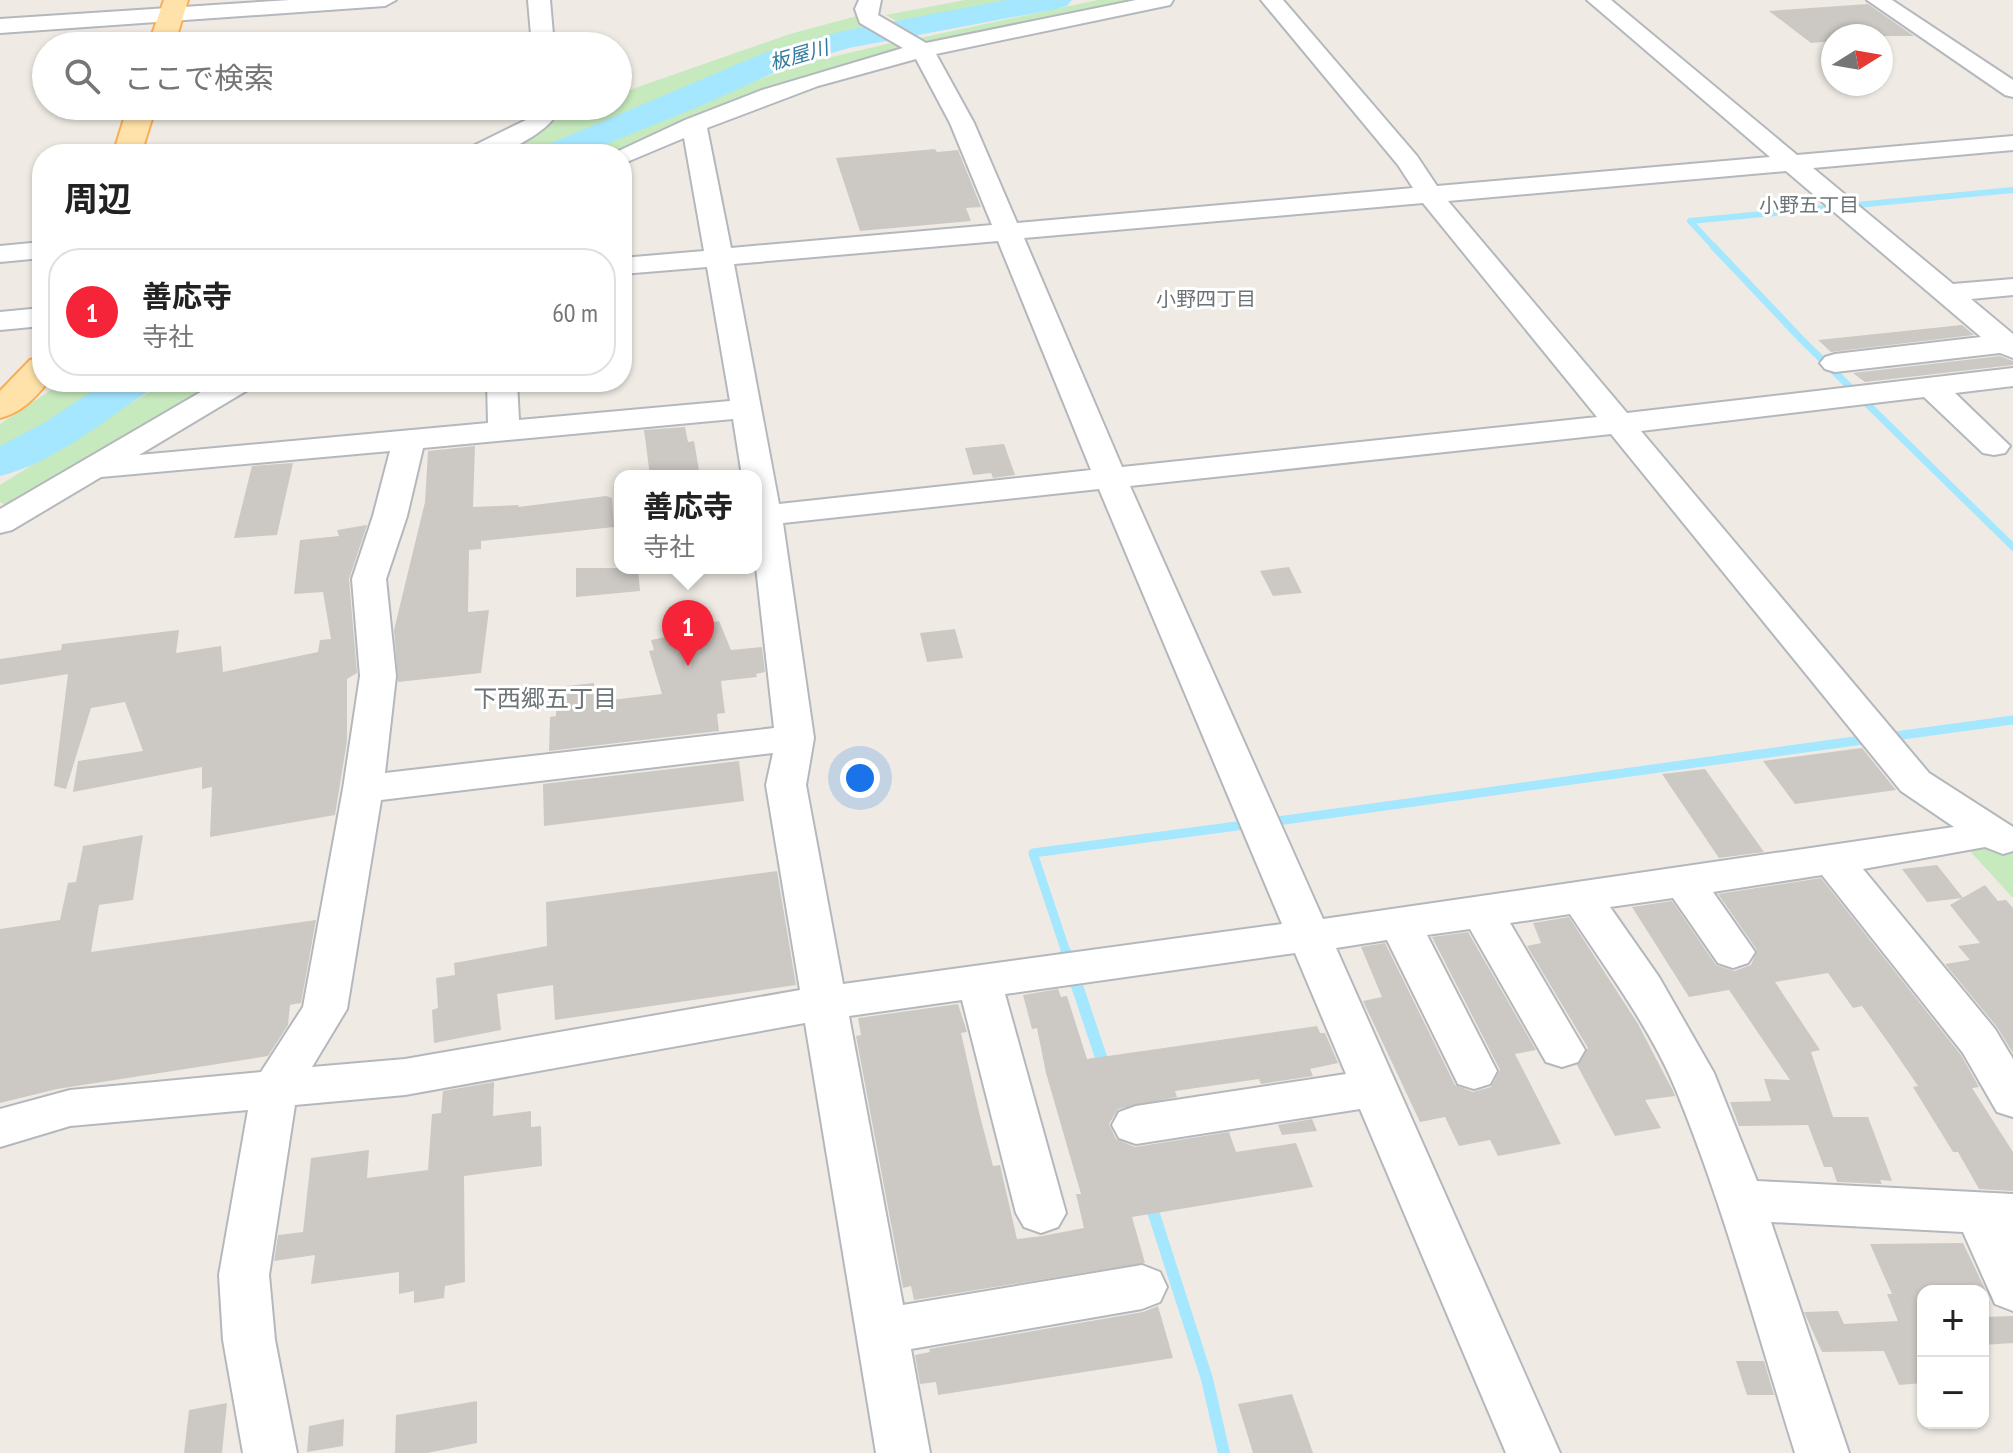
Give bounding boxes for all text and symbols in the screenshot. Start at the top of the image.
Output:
north arrow [1821,24,1893,96]
search box [32,32,632,120]
water label: 板屋川 [767,34,833,76]
icon: search [60,54,104,98]
text: ここで検索 [124,58,274,97]
text: 周辺 [64,176,132,220]
district label: 小野五丁目 [1759,192,1859,218]
text: 善応寺 [142,276,232,315]
district label: 小野四丁目 [1156,286,1256,312]
text: 1 [86,296,98,329]
text: 60 m [552,296,598,329]
text: 寺社 [142,320,194,353]
popup [614,470,762,574]
text: 善応寺 [643,486,733,525]
text: 寺社 [643,530,695,563]
pin: 1 [662,600,714,666]
district label: 下西郷五丁目 [473,683,617,714]
your location [840,758,880,798]
map controls [1917,1285,1989,1429]
button: + [1917,1285,1989,1357]
button: − [1917,1357,1989,1429]

